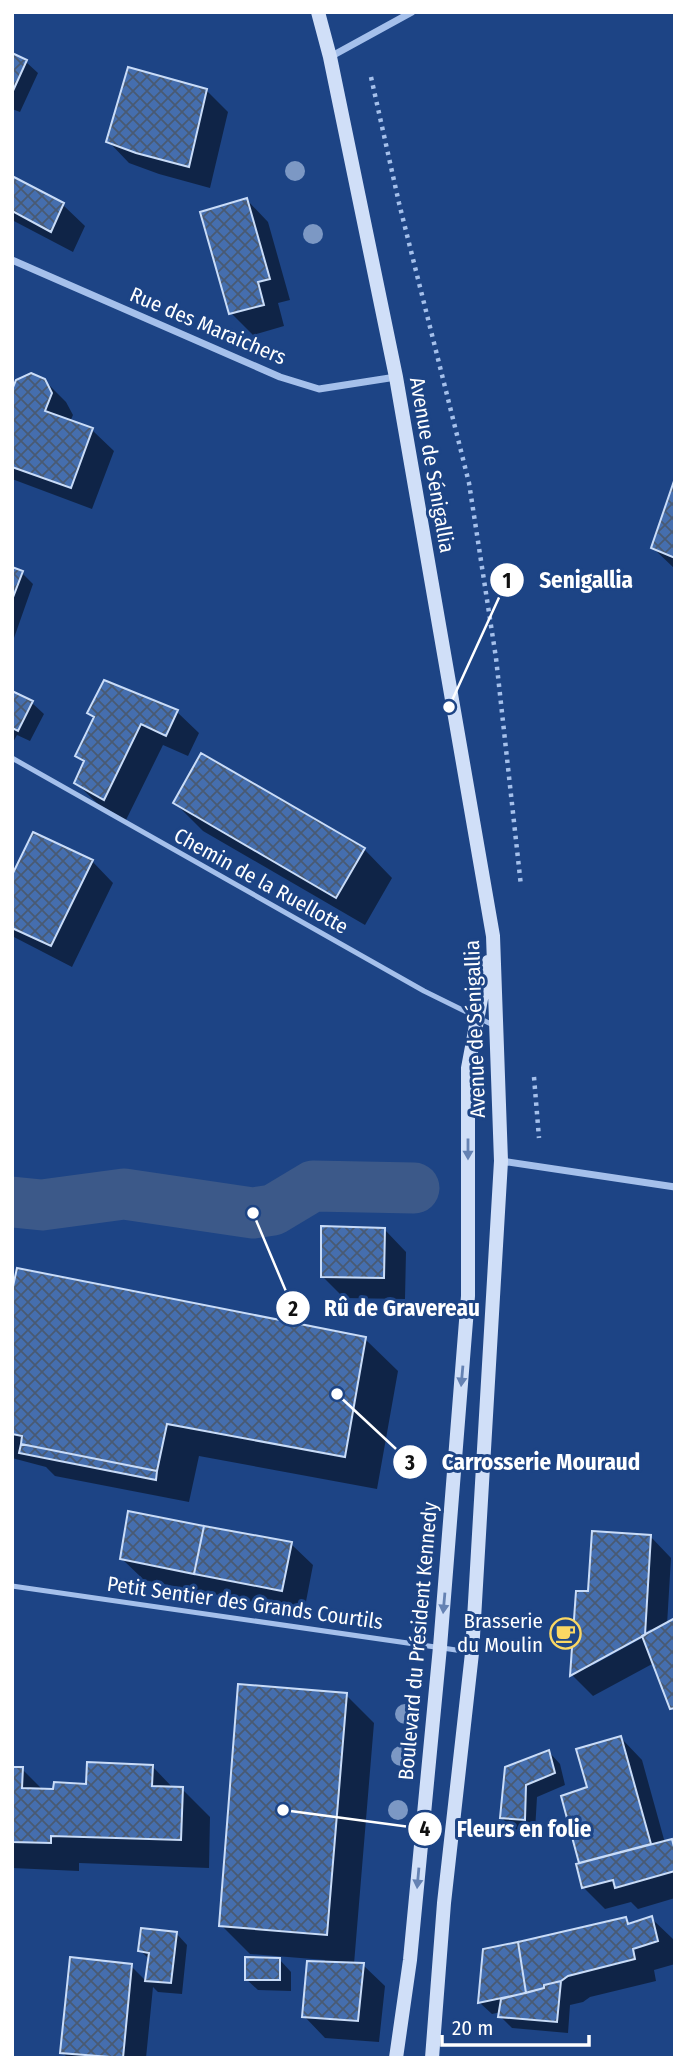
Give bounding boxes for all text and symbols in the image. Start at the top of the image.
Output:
street label: Rue des Maraichers [126,281,290,371]
street label: Avenue de Sénigallia [404,375,460,555]
callout: Senigallia [490,558,646,602]
text: Senigallia [539,566,633,594]
text: 1 [503,568,511,594]
street label: Chemin de la Ruellotte [169,822,353,940]
street label: Avenue de Sénigallia [459,940,491,1118]
one-way arrow [462,1138,474,1160]
callout: Rû de Gravereau [275,1286,494,1330]
text: Rû de Gravereau [324,1294,480,1322]
text: 2 [287,1296,298,1322]
one-way arrow [456,1365,467,1387]
callout: Carrosserie Mouraud [392,1440,654,1484]
text: Carrosserie Mouraud [442,1448,640,1476]
text: 3 [404,1450,415,1476]
street label: Boulevard du Président Kennedy [393,1500,443,1781]
street label: Petit Sentier des Grands Courtils [105,1571,385,1635]
one-way arrow [438,1592,449,1614]
place label: Brasserie du Moulin [457,1608,543,1658]
cafe icon: Brasserie du Moulin [549,1616,583,1650]
callout: Fleurs en folie [407,1807,605,1851]
text: Fleurs en folie [457,1815,592,1843]
text: 4 [420,1816,431,1842]
one-way arrow [412,1868,423,1890]
scale bar [442,2004,589,2048]
text: 20 m [452,2015,493,2041]

